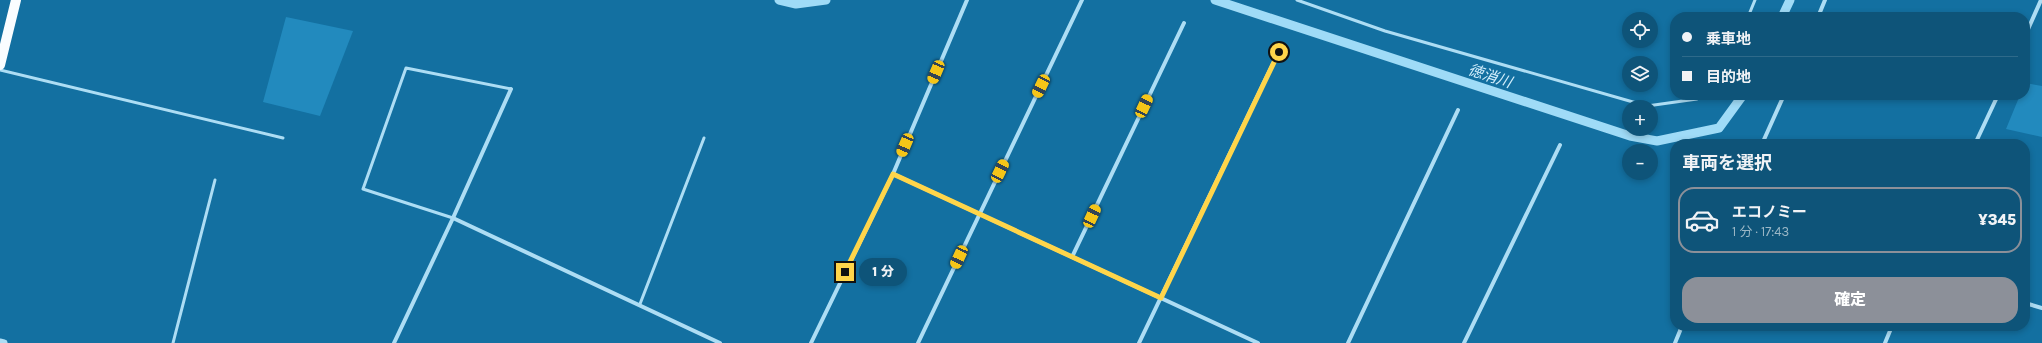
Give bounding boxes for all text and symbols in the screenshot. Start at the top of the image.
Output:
map controls [1622,12,1658,180]
button: locate [1622,12,1658,48]
text: 乗車地 [1706,30,1751,48]
route start [1270,43,1288,61]
button: layers [1622,56,1658,92]
car [926,59,946,85]
water label: 徳消川 [1466,60,1516,92]
text: 目的地 [1706,68,1751,86]
car [1030,73,1052,99]
car [1133,93,1155,119]
button: + [1622,100,1658,136]
car [895,132,915,158]
button: − [1622,144,1658,180]
text: 車両を選択 [1682,152,1772,174]
car [989,158,1011,184]
icon: car [1684,202,1720,238]
car [1081,203,1103,229]
text: エコノミー [1732,203,1807,221]
text: ¥345 [1978,211,2016,229]
text: 1 分 · 17:43 [1732,224,1789,239]
car [948,244,970,270]
callout: 1 分 [859,258,907,286]
route end [836,263,854,281]
text: 1 分 [872,264,894,279]
button: 確定 [1682,277,2018,323]

